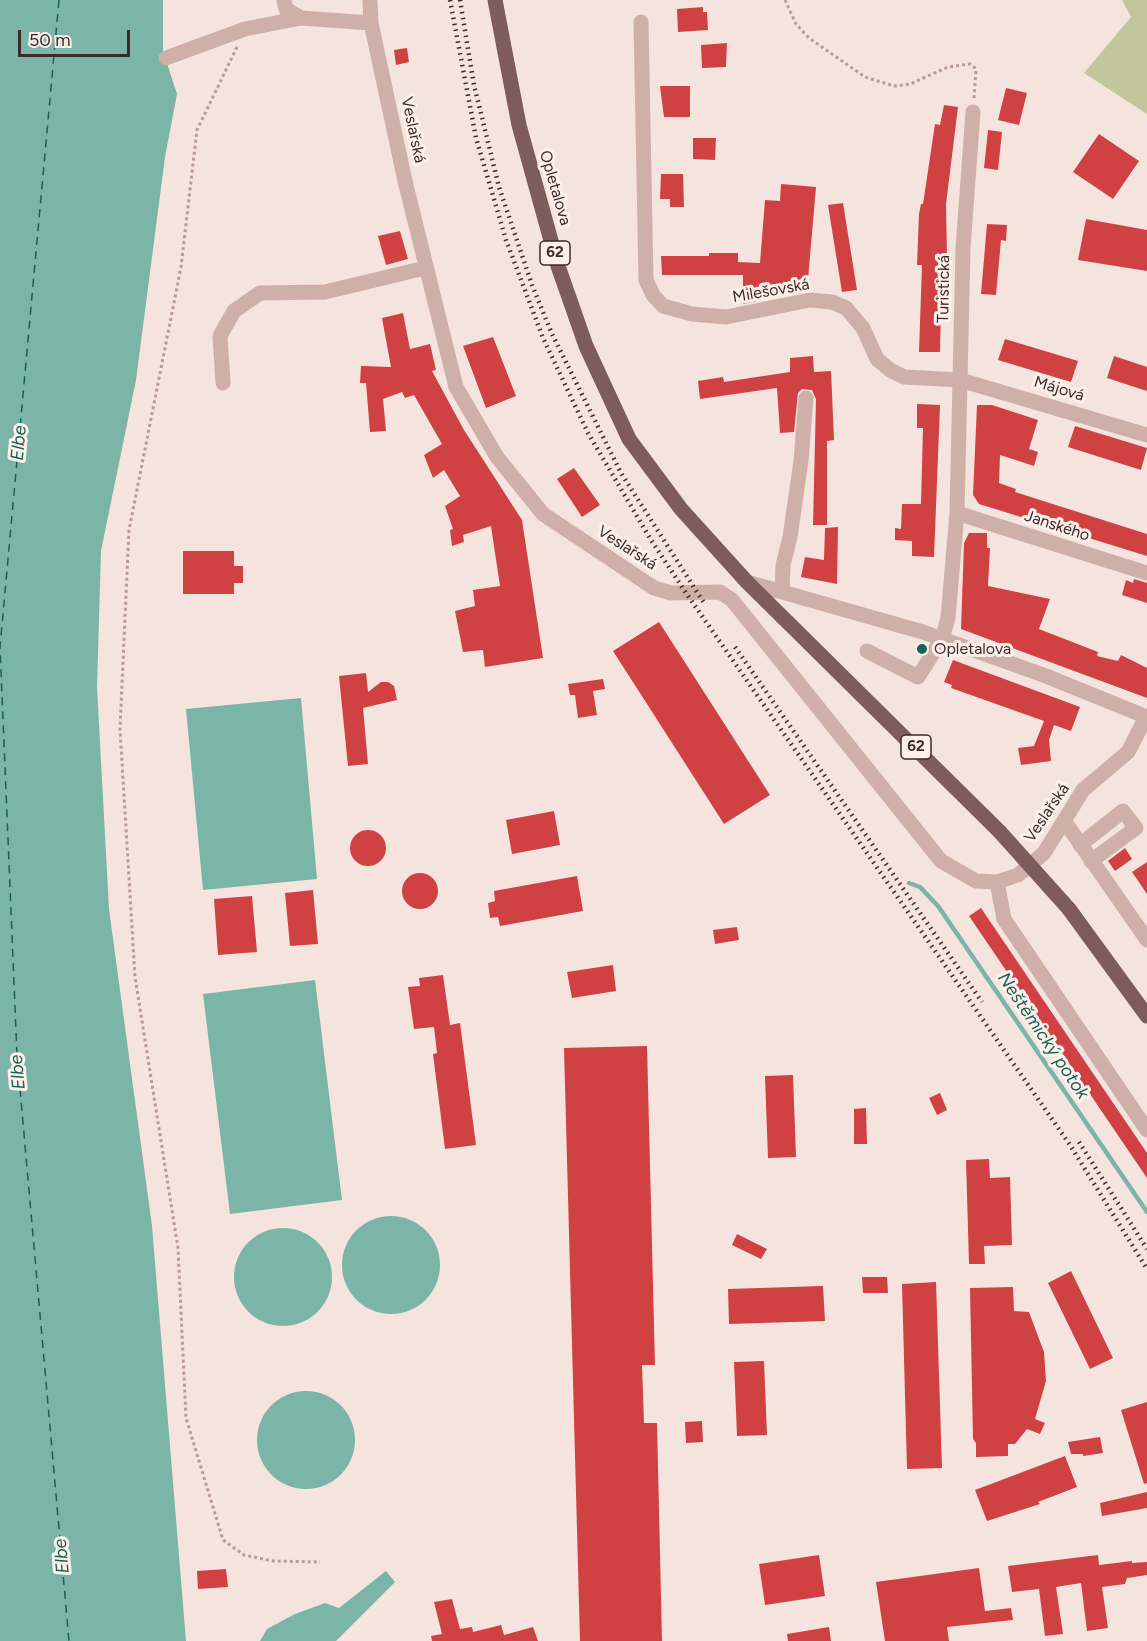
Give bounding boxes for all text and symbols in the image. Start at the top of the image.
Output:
scale bar [21,18,134,56]
text: 50 m [29,29,71,51]
street label: Veslařská [397,95,429,165]
street label: Opletalova [535,148,575,228]
road number: 62 [540,241,570,265]
street label: Turistická [934,255,954,323]
street label: Milešovská [731,275,811,307]
street label: Májová [1032,372,1086,406]
water label: Elbe [7,425,31,461]
street label: Janského [1022,506,1092,546]
street label: Veslařská [594,522,660,574]
place label: Opletalova [934,639,1011,659]
marker: Opletalova [915,642,929,656]
road number: 62 [901,735,931,759]
street label: Veslařská [1020,780,1074,846]
water label: Neštěmický potok [993,969,1093,1103]
water label: Elbe [6,1054,30,1090]
water label: Elbe [50,1538,74,1574]

